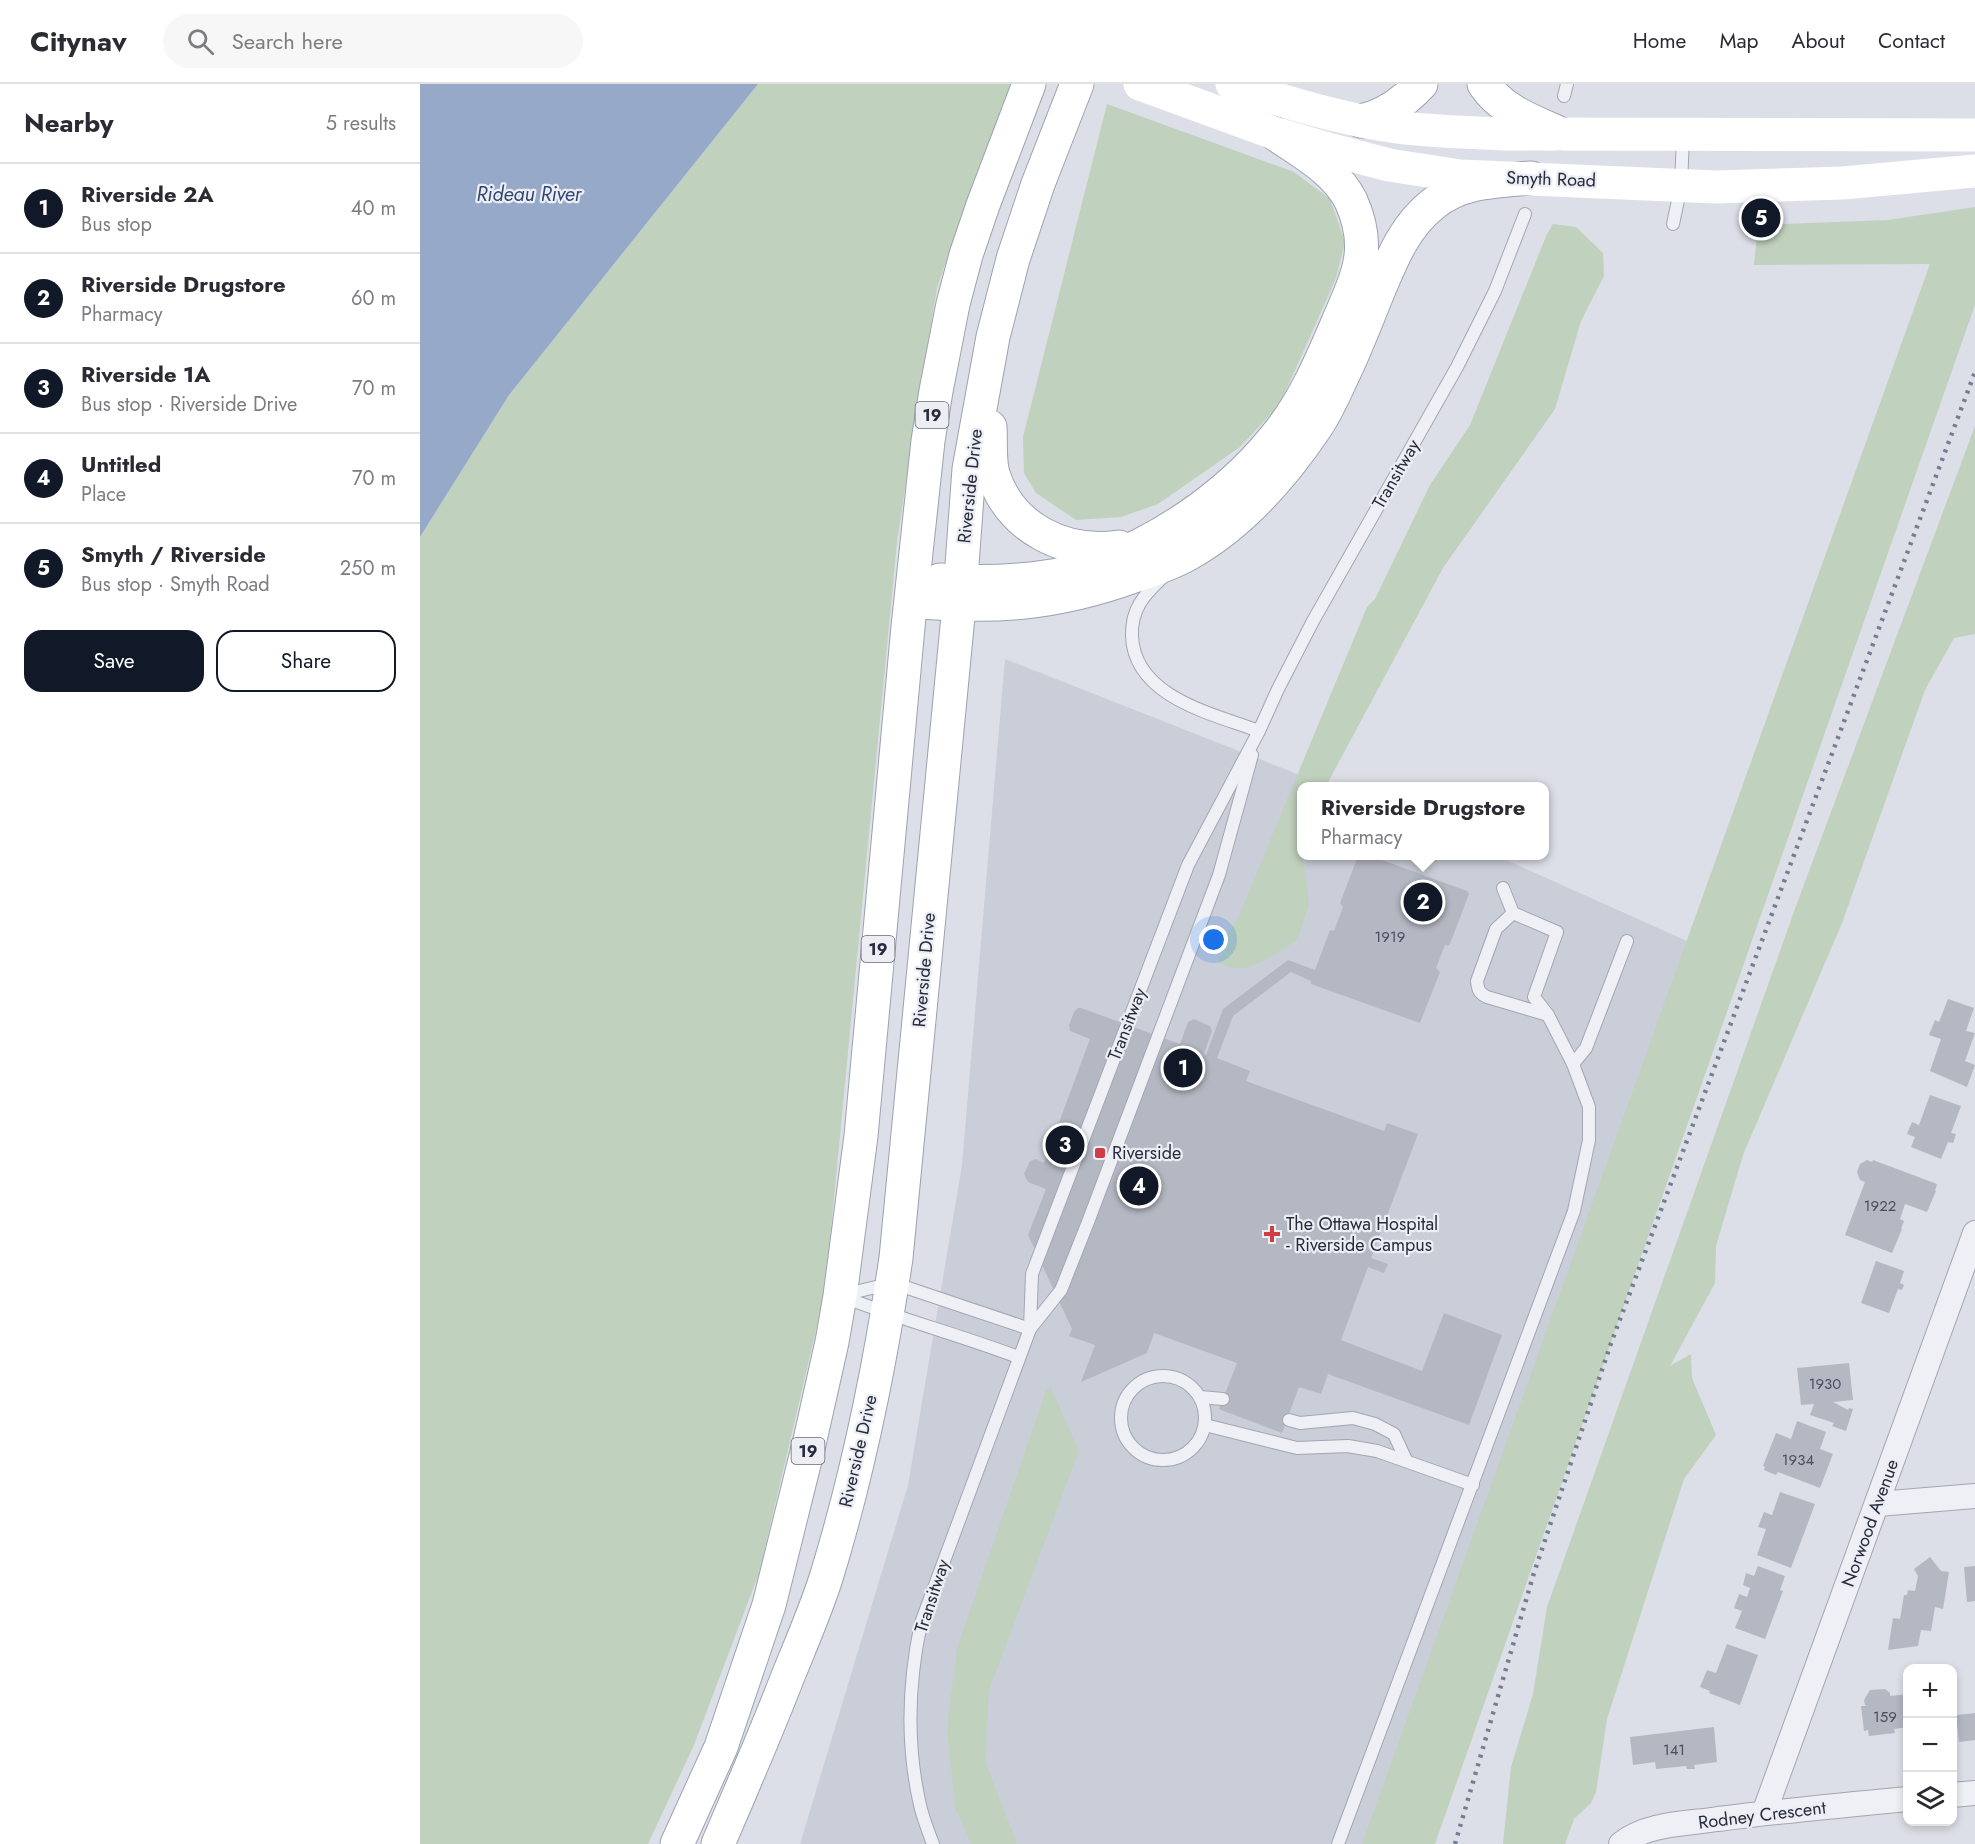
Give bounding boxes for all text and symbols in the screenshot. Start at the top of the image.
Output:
search box [163,14,583,68]
text: Citynav [30,21,127,62]
icon: search [184,25,217,58]
text: Search here [232,25,343,57]
text: Home [1633,26,1686,56]
text: Map [1719,26,1759,56]
text: About [1792,26,1845,56]
text: Contact [1878,26,1945,56]
text: Nearby [24,104,113,142]
text: 5 results [326,109,396,138]
street label: Smyth Road [1506,164,1596,194]
text: Riverside 2A [81,178,214,210]
water label: Rideau River [476,180,583,209]
text: 1 [38,194,49,223]
text: 40 m [351,194,396,223]
pin: 5 [1742,196,1780,240]
text: Bus stop [81,210,152,239]
text: Riverside Drugstore [81,268,286,300]
text: 2 [37,284,50,313]
text: 60 m [351,284,396,313]
text: Pharmacy [81,300,163,329]
text: Riverside 1A [81,358,210,390]
text: 3 [37,374,50,403]
text: 70 m [352,374,396,403]
text: Bus stop · Riverside Drive [81,390,297,419]
road number: 19 [916,402,948,428]
street label: Riverside Drive [951,428,989,544]
street label: Transitway [1366,434,1426,513]
text: Untitled [81,448,161,480]
text: 4 [37,464,50,493]
text: 70 m [352,464,396,493]
text: Place [81,480,126,509]
text: Smyth / Riverside [81,538,266,570]
text: 5 [37,554,50,583]
text: 250 m [340,554,396,583]
text: Bus stop · Smyth Road [81,570,270,599]
button: Save [24,630,204,692]
button: Share [216,630,396,692]
popup [1297,782,1549,860]
text: Riverside Drugstore [1321,791,1525,823]
text: Pharmacy [1321,823,1402,852]
pin: 2 [1404,880,1442,924]
street label: Riverside Drive [906,912,942,1028]
your location [1199,925,1228,954]
house number: 1919 [1375,926,1405,948]
road number: 19 [862,936,894,962]
street label: Transitway [1101,984,1153,1064]
pin: 1 [1164,1046,1203,1090]
pin: 3 [1046,1122,1084,1168]
place label: Riverside [1112,1140,1181,1166]
marker: Riverside [1093,1146,1107,1160]
pin: 4 [1120,1164,1158,1208]
house number: 1922 [1864,1195,1896,1217]
place label: The Ottawa Hospital - Riverside Campus [1286,1211,1438,1258]
marker: The Ottawa Hospital - Riverside Campus [1263,1225,1281,1243]
house number: 1930 [1809,1373,1841,1395]
street label: Riverside Drive [832,1392,884,1510]
road number: 19 [792,1438,824,1464]
house number: 1934 [1782,1449,1814,1471]
street label: Norwood Avenue [1835,1456,1905,1590]
street label: Transitway [908,1556,956,1636]
map controls [1903,1664,1957,1826]
button: + [1903,1664,1957,1718]
house number: 159 [1873,1706,1897,1728]
button: − [1903,1718,1957,1772]
house number: 141 [1663,1739,1685,1761]
button: layers [1903,1772,1957,1826]
street label: Rodney Crescent [1697,1794,1828,1836]

